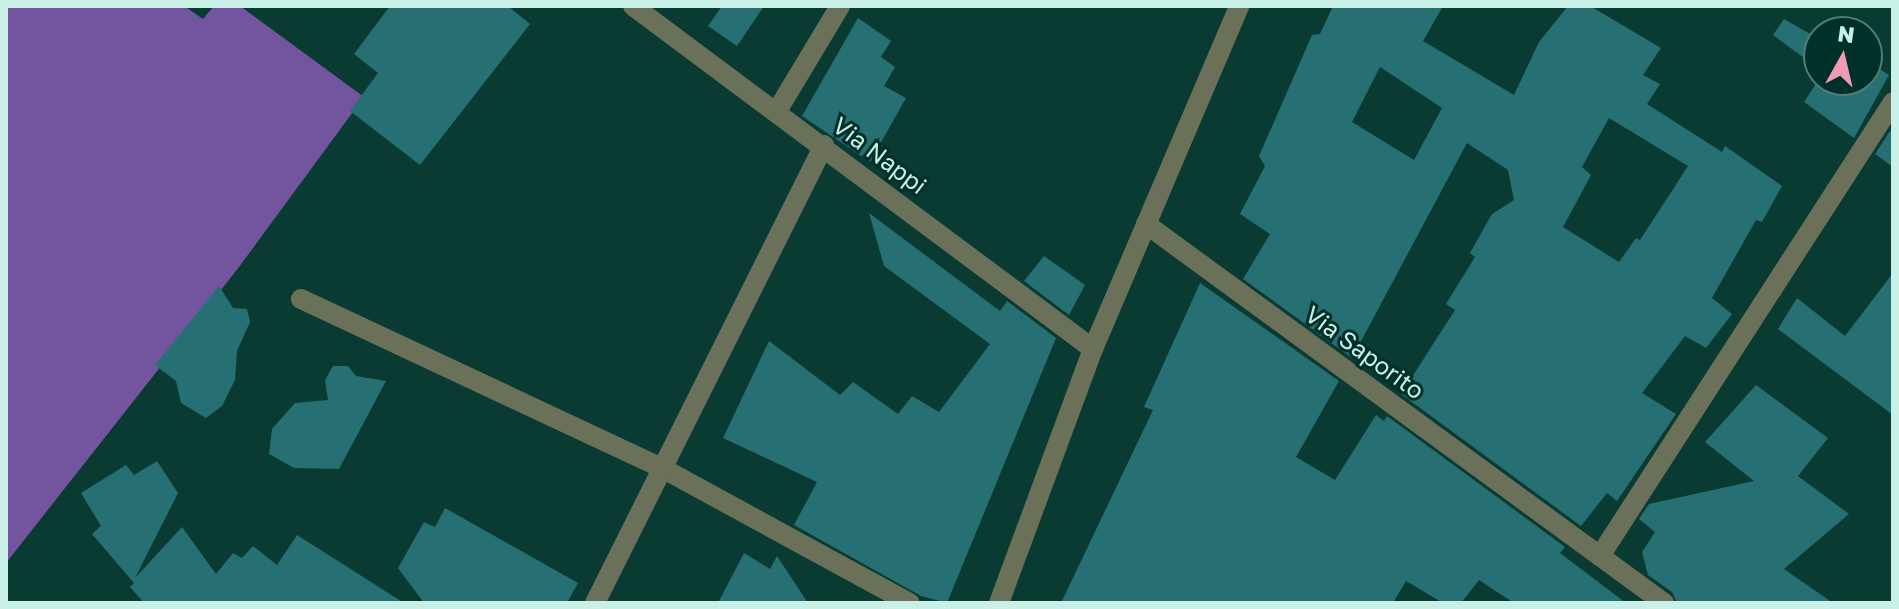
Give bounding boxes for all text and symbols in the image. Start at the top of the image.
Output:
north arrow [1803,16,1883,96]
text: N [1836,19,1856,48]
street label: Via Nappi [827,110,933,200]
street label: Via Saporito [1300,299,1430,405]

